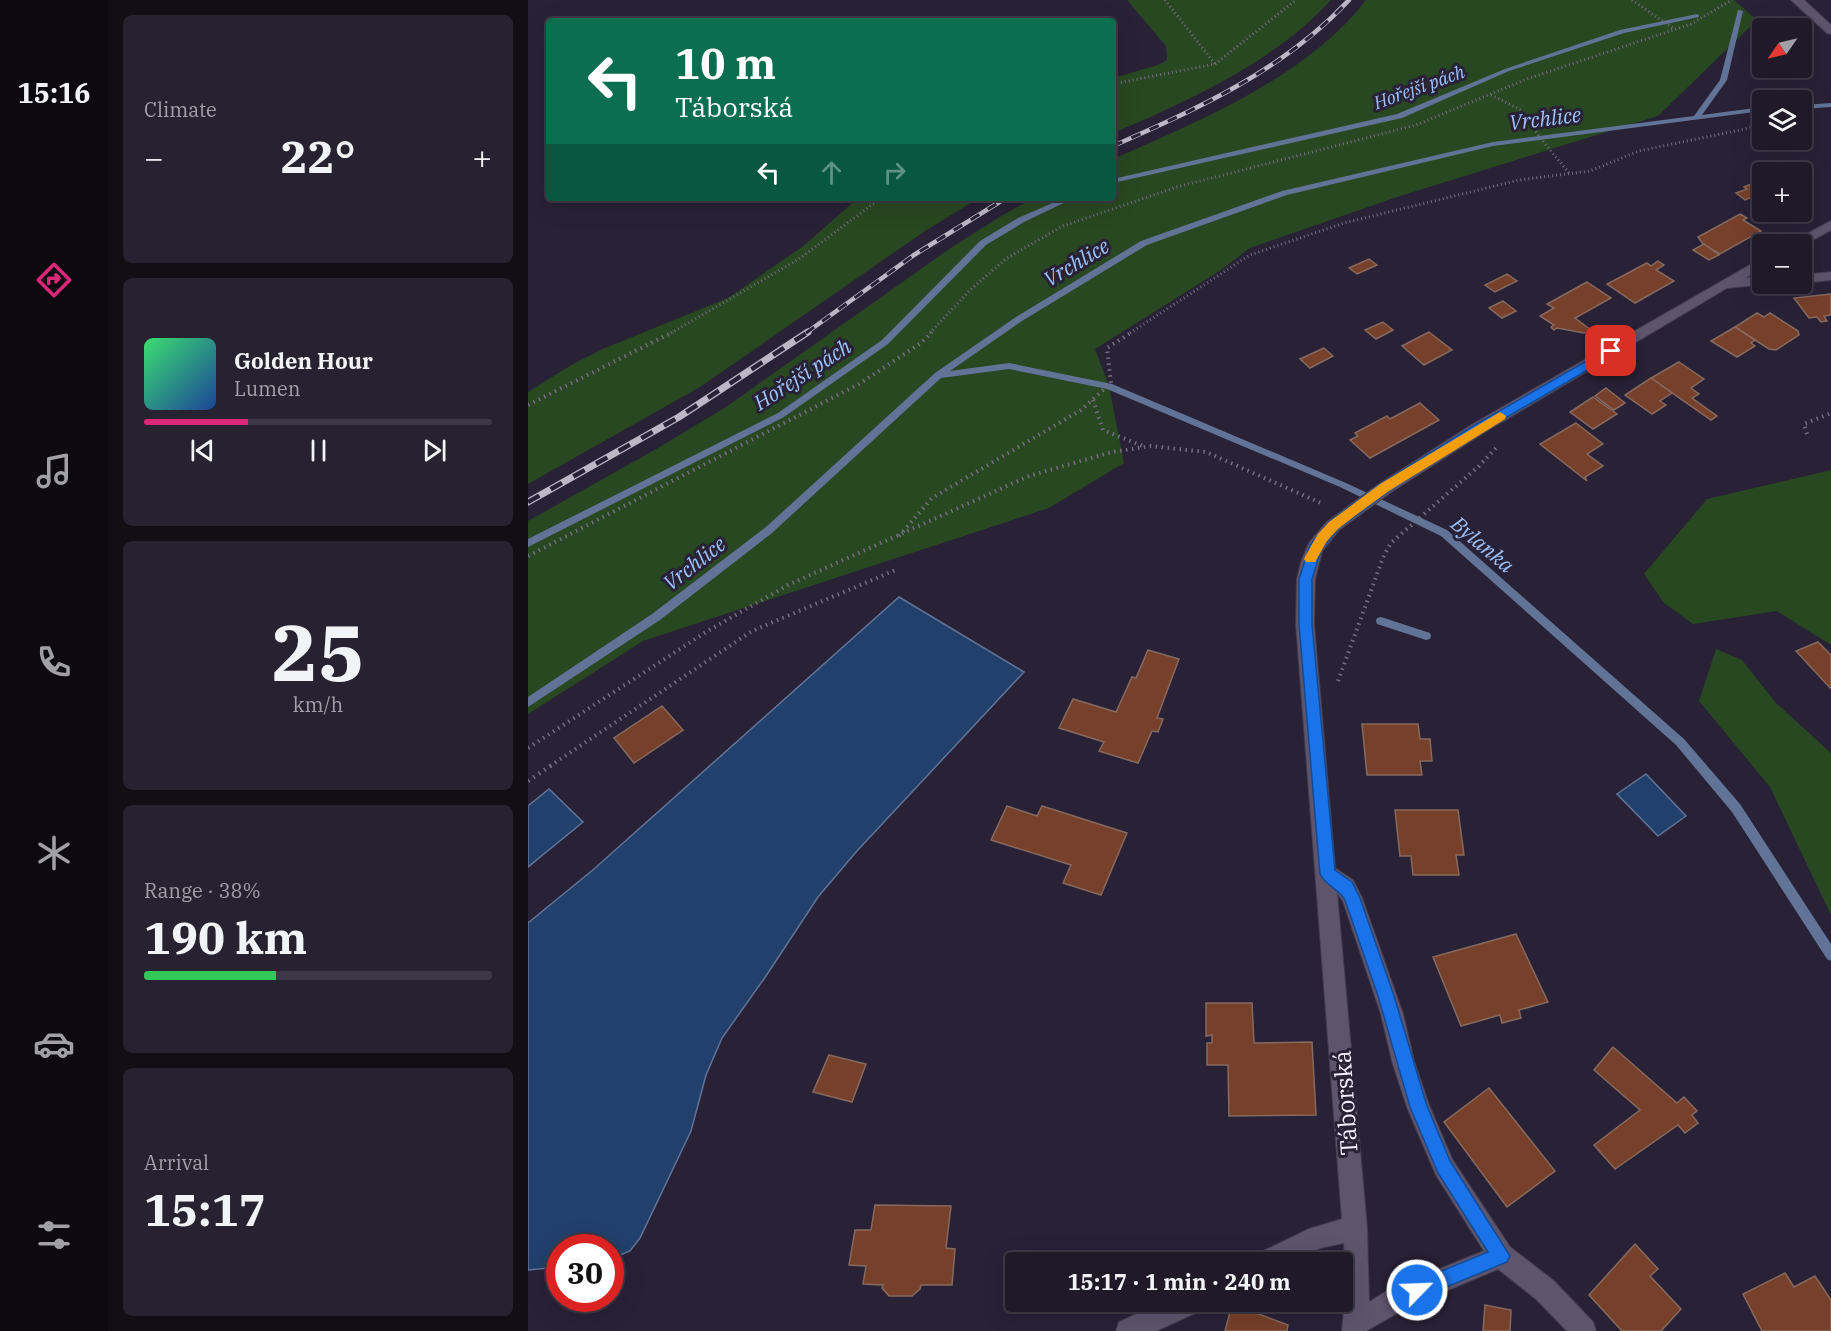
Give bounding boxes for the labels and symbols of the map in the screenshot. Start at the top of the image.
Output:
north arrow [1752,18,1812,78]
water label: Hořejší pách [1369,60,1468,114]
water label: Vrchlice [1507,100,1583,136]
water label: Vrchlice [1038,231,1115,293]
pin [1585,325,1636,376]
water label: Hořejší pách [747,332,857,417]
water label: Bylanka [1445,509,1521,579]
water label: Vrchlice [657,529,732,596]
street label: Táborská [1325,1049,1365,1157]
speed limit sign: 30 [546,1234,624,1312]
position arrow [1385,1258,1449,1322]

